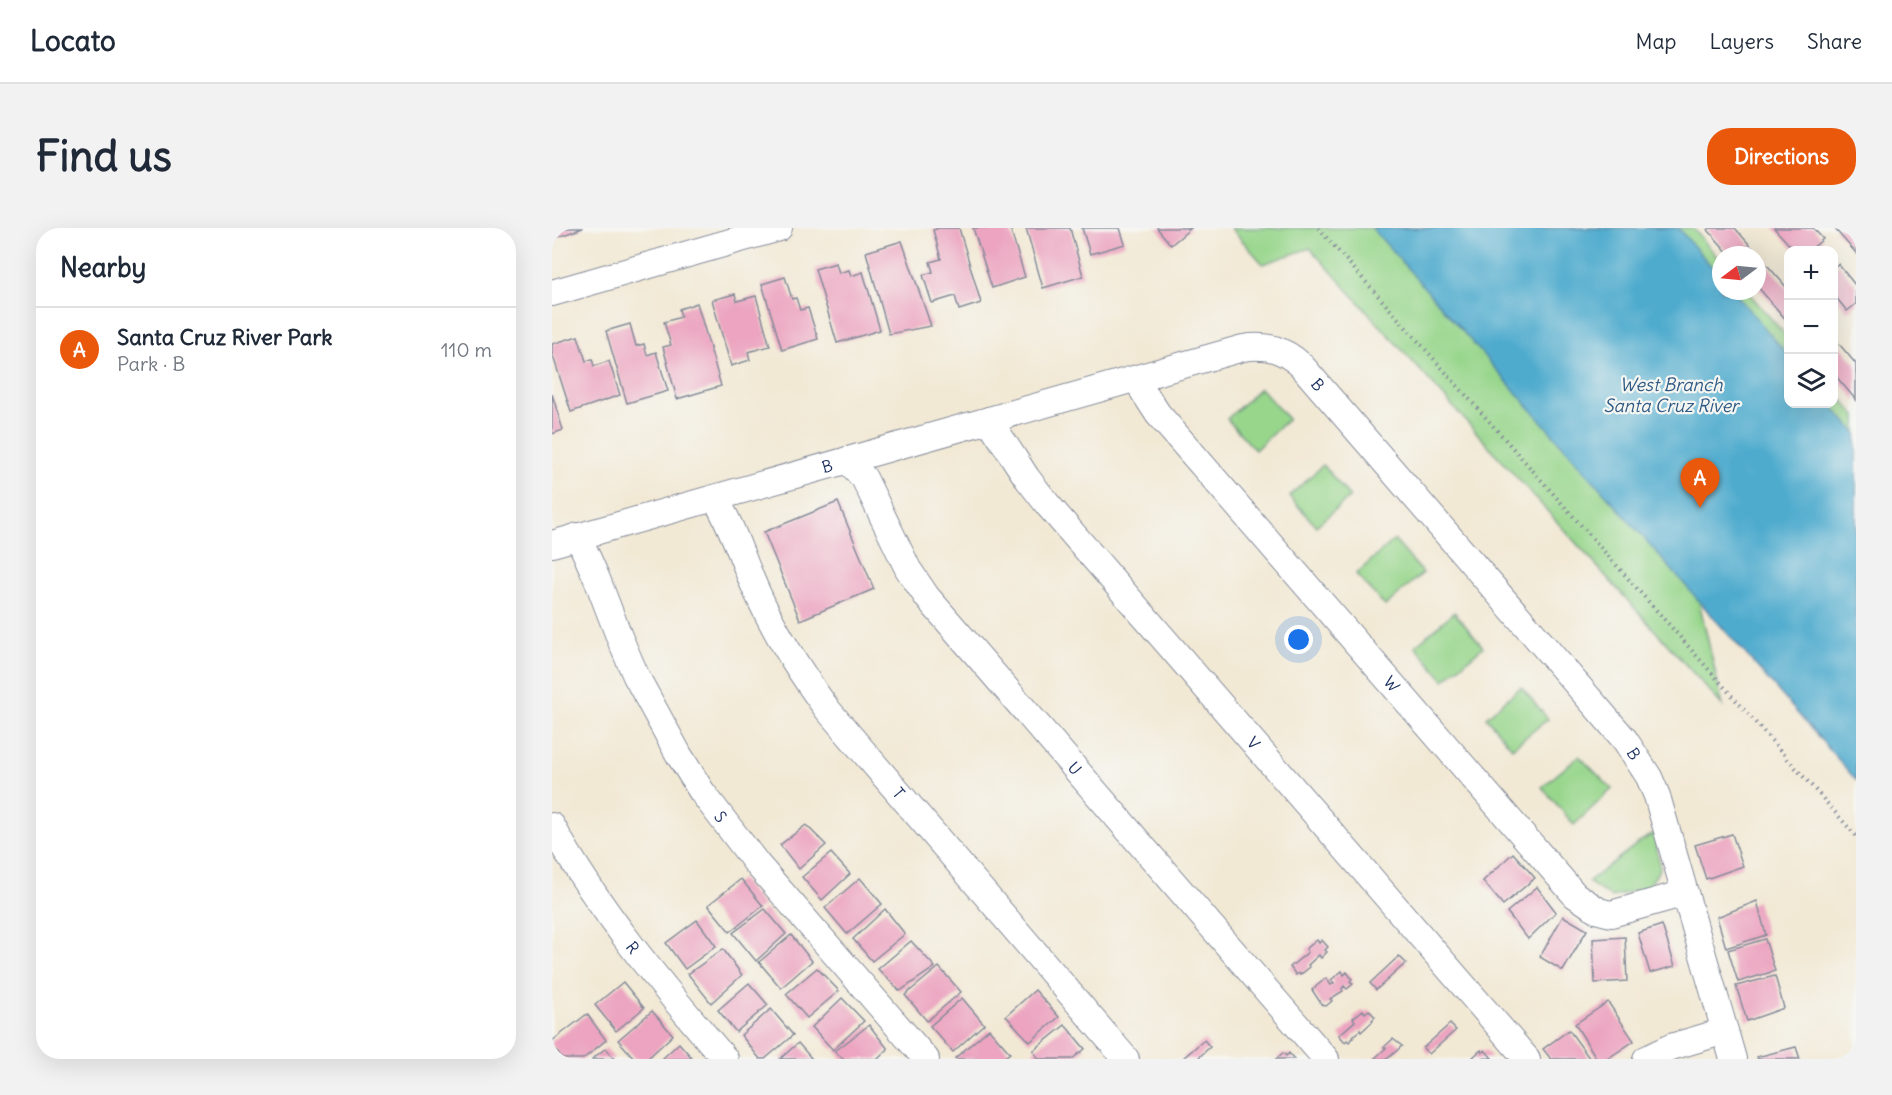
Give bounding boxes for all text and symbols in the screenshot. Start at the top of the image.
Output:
text: Locato [30,23,116,59]
text: Map [1636,28,1676,55]
text: Layers [1709,28,1774,55]
text: Share [1807,28,1862,55]
button: Directions [1707,128,1856,185]
text: Find us [36,130,172,182]
north arrow [1712,246,1766,300]
map controls [1784,246,1838,408]
button: + [1784,246,1838,300]
text: Nearby [60,251,146,284]
button: − [1784,300,1838,354]
text: Santa Cruz River Park [117,323,333,351]
text: A [73,337,86,362]
text: 110 m [441,337,492,362]
text: Park · B [117,351,185,376]
button: layers [1784,354,1838,408]
water label: West Branch Santa Cruz River [1604,373,1741,417]
street label: B [1307,374,1329,395]
street label: B [819,455,835,477]
pin: A [1680,458,1720,508]
your location [1284,625,1313,654]
street label: W [1379,672,1404,696]
street label: V [1243,733,1265,753]
street label: B [1623,744,1645,763]
street label: U [1064,758,1086,779]
street label: T [888,783,909,803]
street label: S [710,807,731,826]
street label: R [622,937,644,958]

